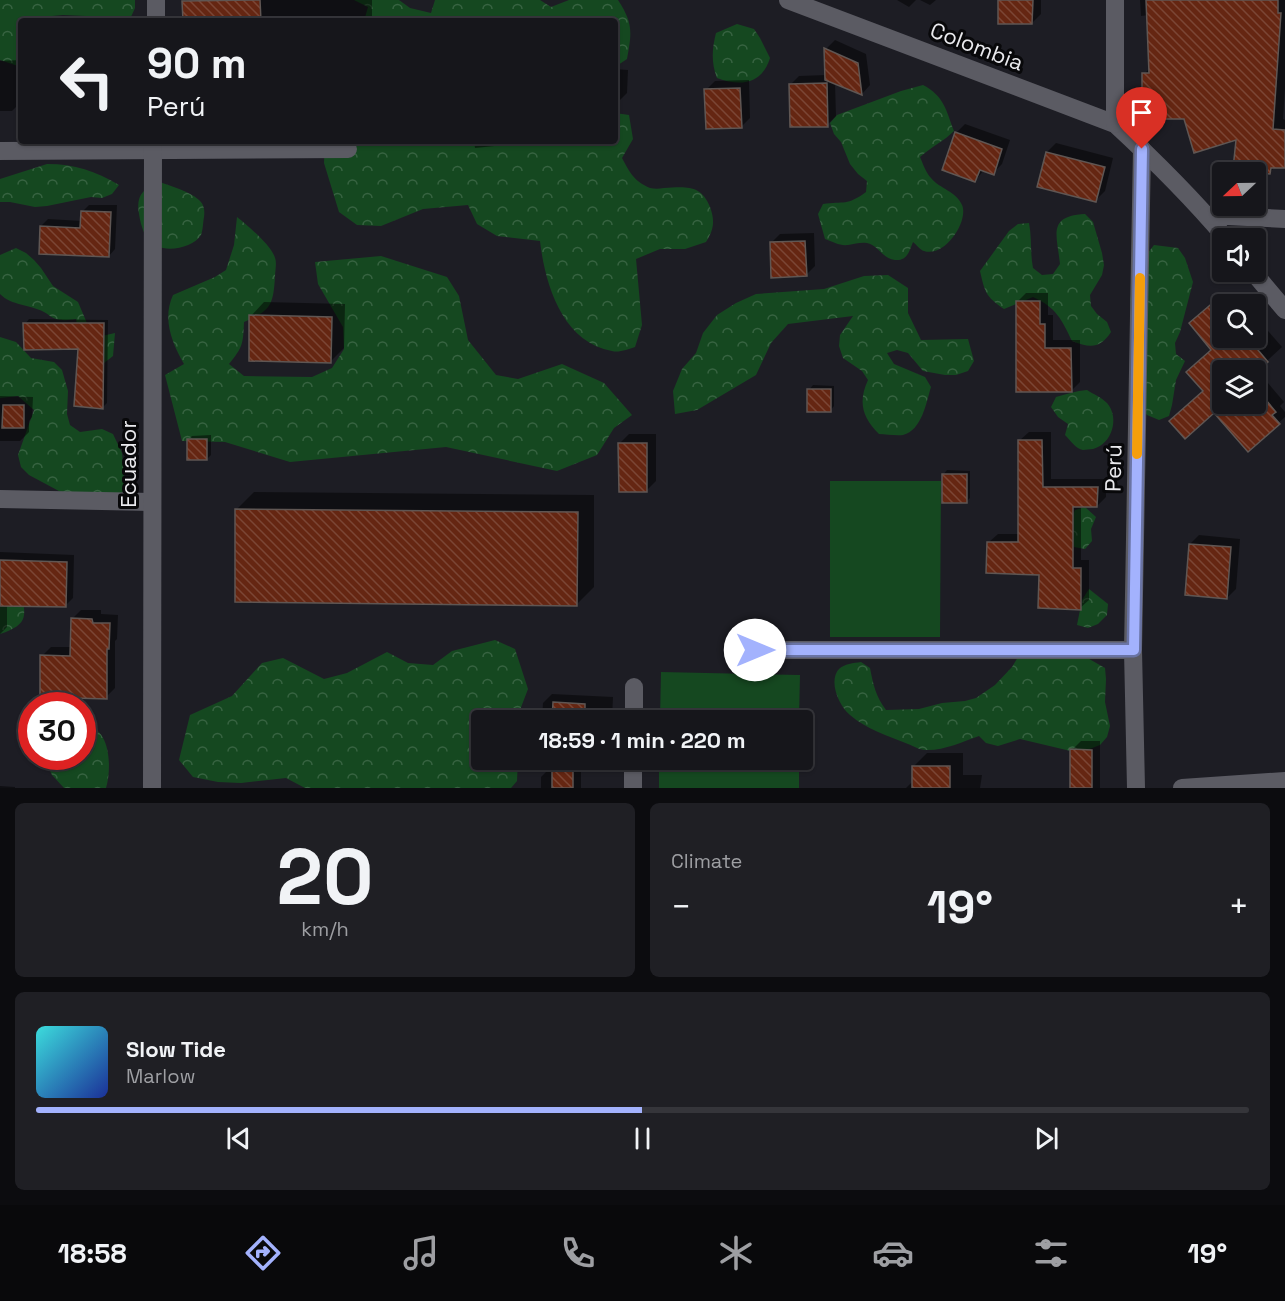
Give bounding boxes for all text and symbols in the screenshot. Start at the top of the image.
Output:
street label: Colombia [926,15,1028,77]
text: 90 m [147,37,247,90]
icon: left [48,42,126,120]
pin [1116,87,1167,149]
text: Perú [147,89,205,124]
icon: arrive [1125,96,1158,129]
north arrow [1212,162,1266,216]
map controls [1212,162,1266,414]
button: sound [1212,228,1266,282]
button: search [1212,294,1266,348]
button: layers [1212,360,1266,414]
street label: Ecuador [114,420,142,508]
street label: Perú [1099,444,1127,492]
position arrow [723,618,787,682]
speed limit sign: 30 [18,692,96,770]
text: 18:59 · 1 min · 220 m [539,726,745,754]
text: 20 [277,827,373,927]
text: Climate [671,848,742,874]
text: 19° [927,879,993,936]
text: − [671,886,691,928]
text: + [1229,886,1249,928]
text: km/h [301,916,349,942]
text: Slow Tide [126,1035,226,1063]
text: Marlow [126,1063,195,1089]
icon: previous [222,1122,255,1155]
icon: pause [626,1122,659,1155]
icon: next [1030,1122,1063,1155]
icon: directions [242,1232,284,1274]
icon: music [400,1232,442,1274]
icon: phone [557,1232,599,1274]
icon: climate [715,1232,757,1274]
icon: car [872,1232,914,1274]
icon: filters [1030,1232,1072,1274]
text: 18:58 [58,1236,127,1271]
text: 19° [1188,1236,1227,1271]

